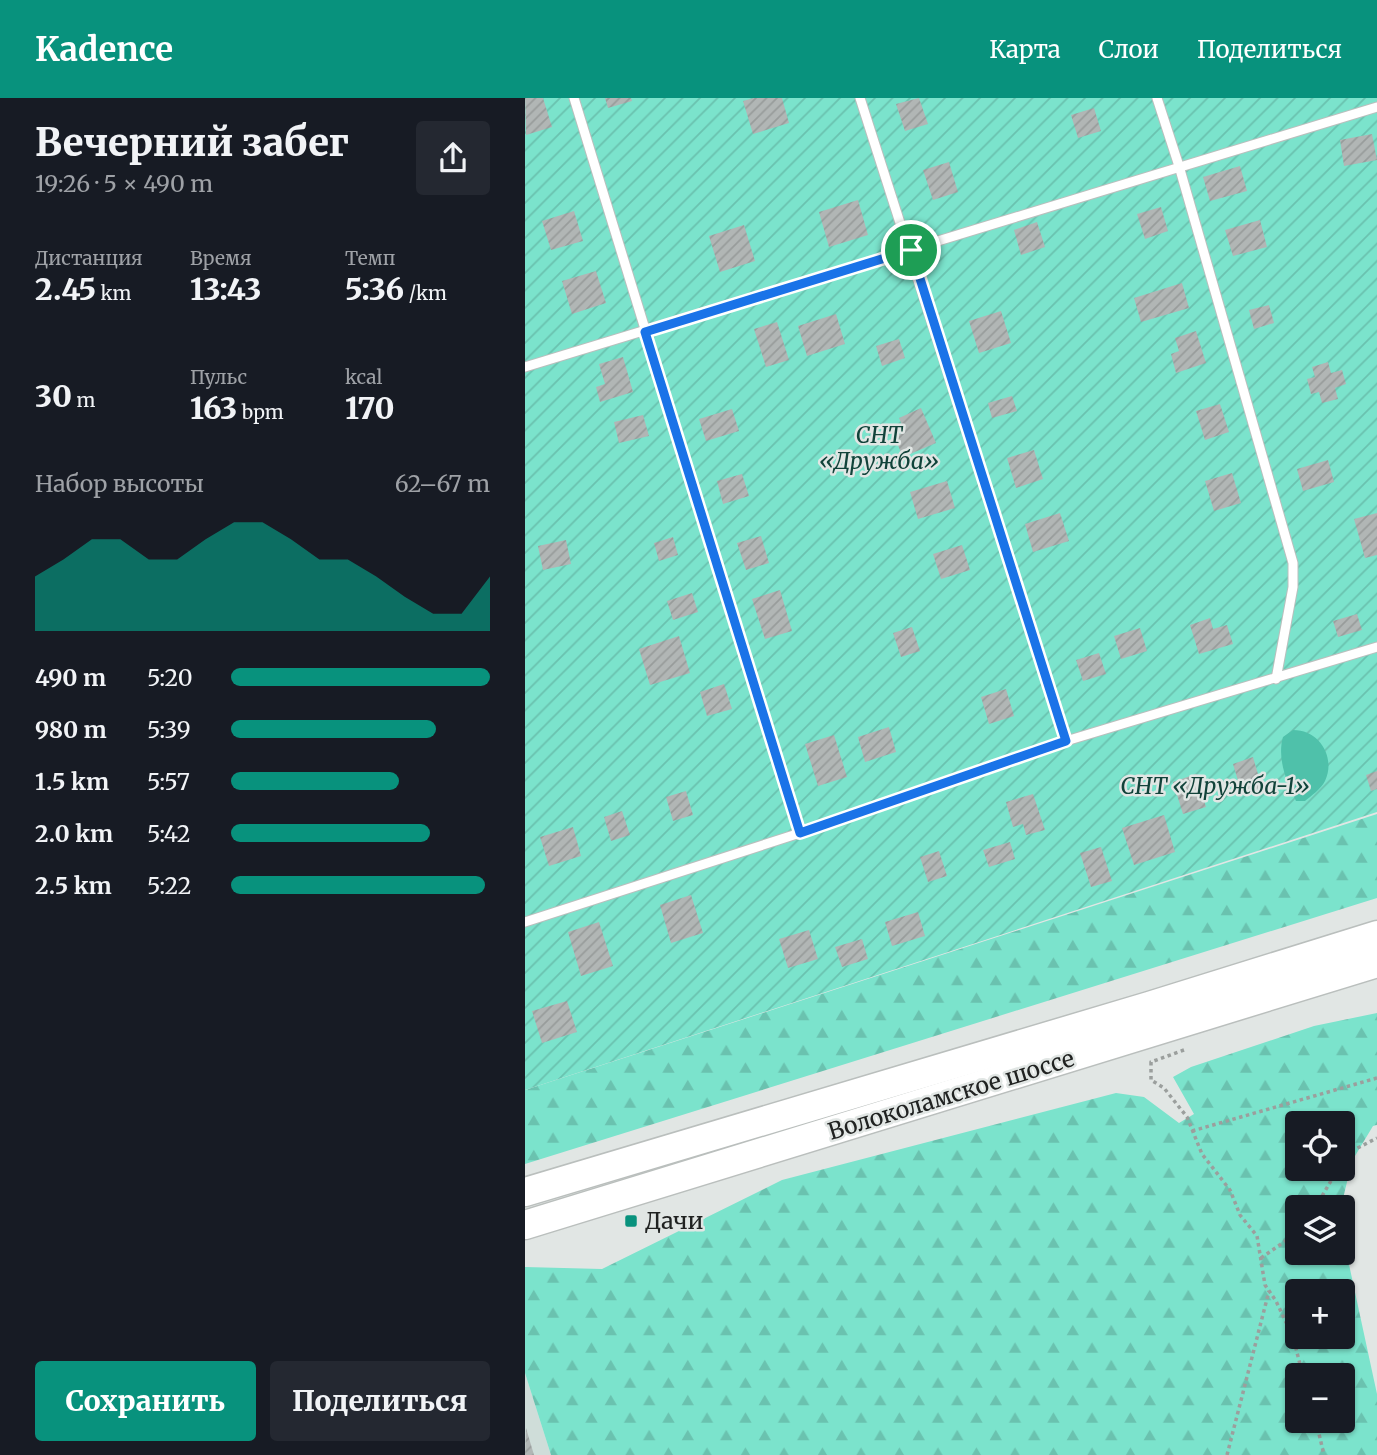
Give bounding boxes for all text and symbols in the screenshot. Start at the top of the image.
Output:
text: Kadence [35,29,173,70]
text: Карта [989,34,1061,65]
text: Слои [1099,34,1159,65]
text: Поделиться [1197,34,1342,65]
text: Вечерний забег [35,119,349,166]
button: share [416,121,490,195]
text: 19:26 · 5 × 490 m [35,169,213,198]
pin [881,220,941,280]
icon: arrive [892,231,930,269]
text: Дистанция [35,246,143,270]
text: Время [190,246,251,270]
text: Темп [345,246,395,270]
text: 2.45 [35,270,96,308]
text: 13:43 [190,270,261,308]
text: 5:36 [345,270,404,308]
text: km [96,281,131,305]
text: /km [404,281,447,305]
text: Пульс [190,365,247,389]
text: kcal [345,365,382,389]
text: 30 [35,377,72,415]
text: m [72,388,95,412]
text: 163 [190,389,237,427]
text: 170 [345,389,395,427]
text: bpm [237,400,284,424]
park label: СНТ «Дружба» [819,420,939,475]
text: Набор высоты [35,469,204,498]
text: 62–67 m [395,469,490,498]
text: 490 m [35,663,106,692]
text: 5:20 [147,663,193,692]
text: 980 m [35,715,107,744]
text: 5:39 [147,715,191,744]
text: 1.5 km [35,767,109,796]
text: 5:57 [147,767,190,796]
park label: СНТ «Дружба-1» [1120,771,1310,800]
text: 2.0 km [35,819,113,848]
text: 5:42 [147,819,190,848]
text: 2.5 km [35,871,112,900]
text: 5:22 [147,871,191,900]
street label: Волоколамское шоссе [824,1043,1077,1146]
map controls [1285,1111,1355,1433]
button: locate [1285,1111,1355,1181]
button: layers [1285,1195,1355,1265]
place label: Дачи [645,1206,703,1235]
marker: Дачи [623,1213,639,1229]
button: + [1285,1279,1355,1349]
button: Сохранить [35,1361,256,1441]
button: Поделиться [270,1361,490,1441]
button: − [1285,1363,1355,1433]

